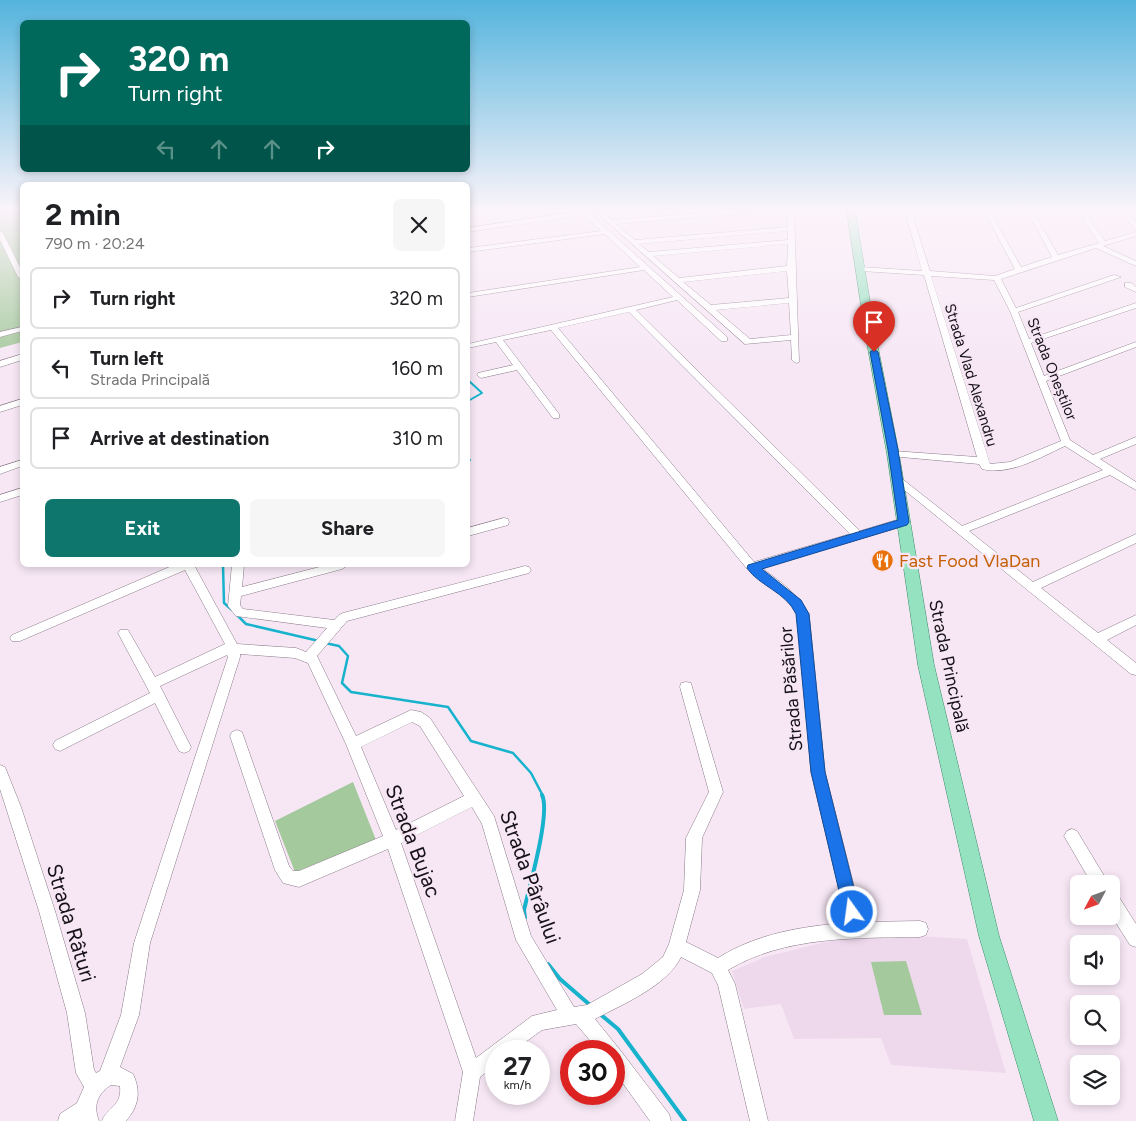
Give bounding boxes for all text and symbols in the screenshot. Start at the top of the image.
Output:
text: 320 m [128,38,229,80]
icon: right [45,40,110,105]
text: Turn right [128,80,223,107]
icon: left [152,135,180,163]
icon: ahead [205,135,233,163]
icon: ahead [258,135,286,163]
icon: right [311,135,339,163]
text: 2 min [45,196,121,233]
button: close [393,199,445,251]
text: 790 m · 20:24 [45,234,145,253]
icon: right [47,284,75,312]
text: Turn right [90,287,176,310]
text: 320 m [389,287,443,310]
pin [853,301,895,352]
street label: Strada Vlad Alexandru [941,301,1001,449]
icon: arrive [860,308,888,336]
street label: Strada Oneștilor [1023,315,1081,423]
text: Turn left [90,347,164,370]
icon: left [47,354,75,382]
text: 160 m [391,357,443,380]
text: Strada Principală [90,370,210,389]
icon: arrive [47,424,75,452]
text: Arrive at destination [90,427,269,450]
text: 310 m [392,427,443,450]
button: Exit [45,499,240,557]
button: Share [250,499,445,557]
restaurant icon: Fast Food VlaDan [871,549,895,573]
place label: Fast Food VlaDan [899,550,1040,572]
street label: Strada Principală [924,598,974,734]
street label: Strada Păsărilor [775,626,807,752]
street label: Strada Bujac [380,781,446,901]
street label: Strada Pârâului [495,807,566,947]
street label: Strada Râturi [42,861,101,985]
north arrow [1070,875,1120,925]
map controls [1070,875,1120,1105]
position arrow [825,885,877,937]
button: sound [1070,935,1120,985]
button: search [1070,995,1120,1045]
speed limit sign: 30 [560,1040,625,1105]
text: 27 [503,1051,532,1081]
button: layers [1070,1055,1120,1105]
text: km/h [504,1078,531,1092]

